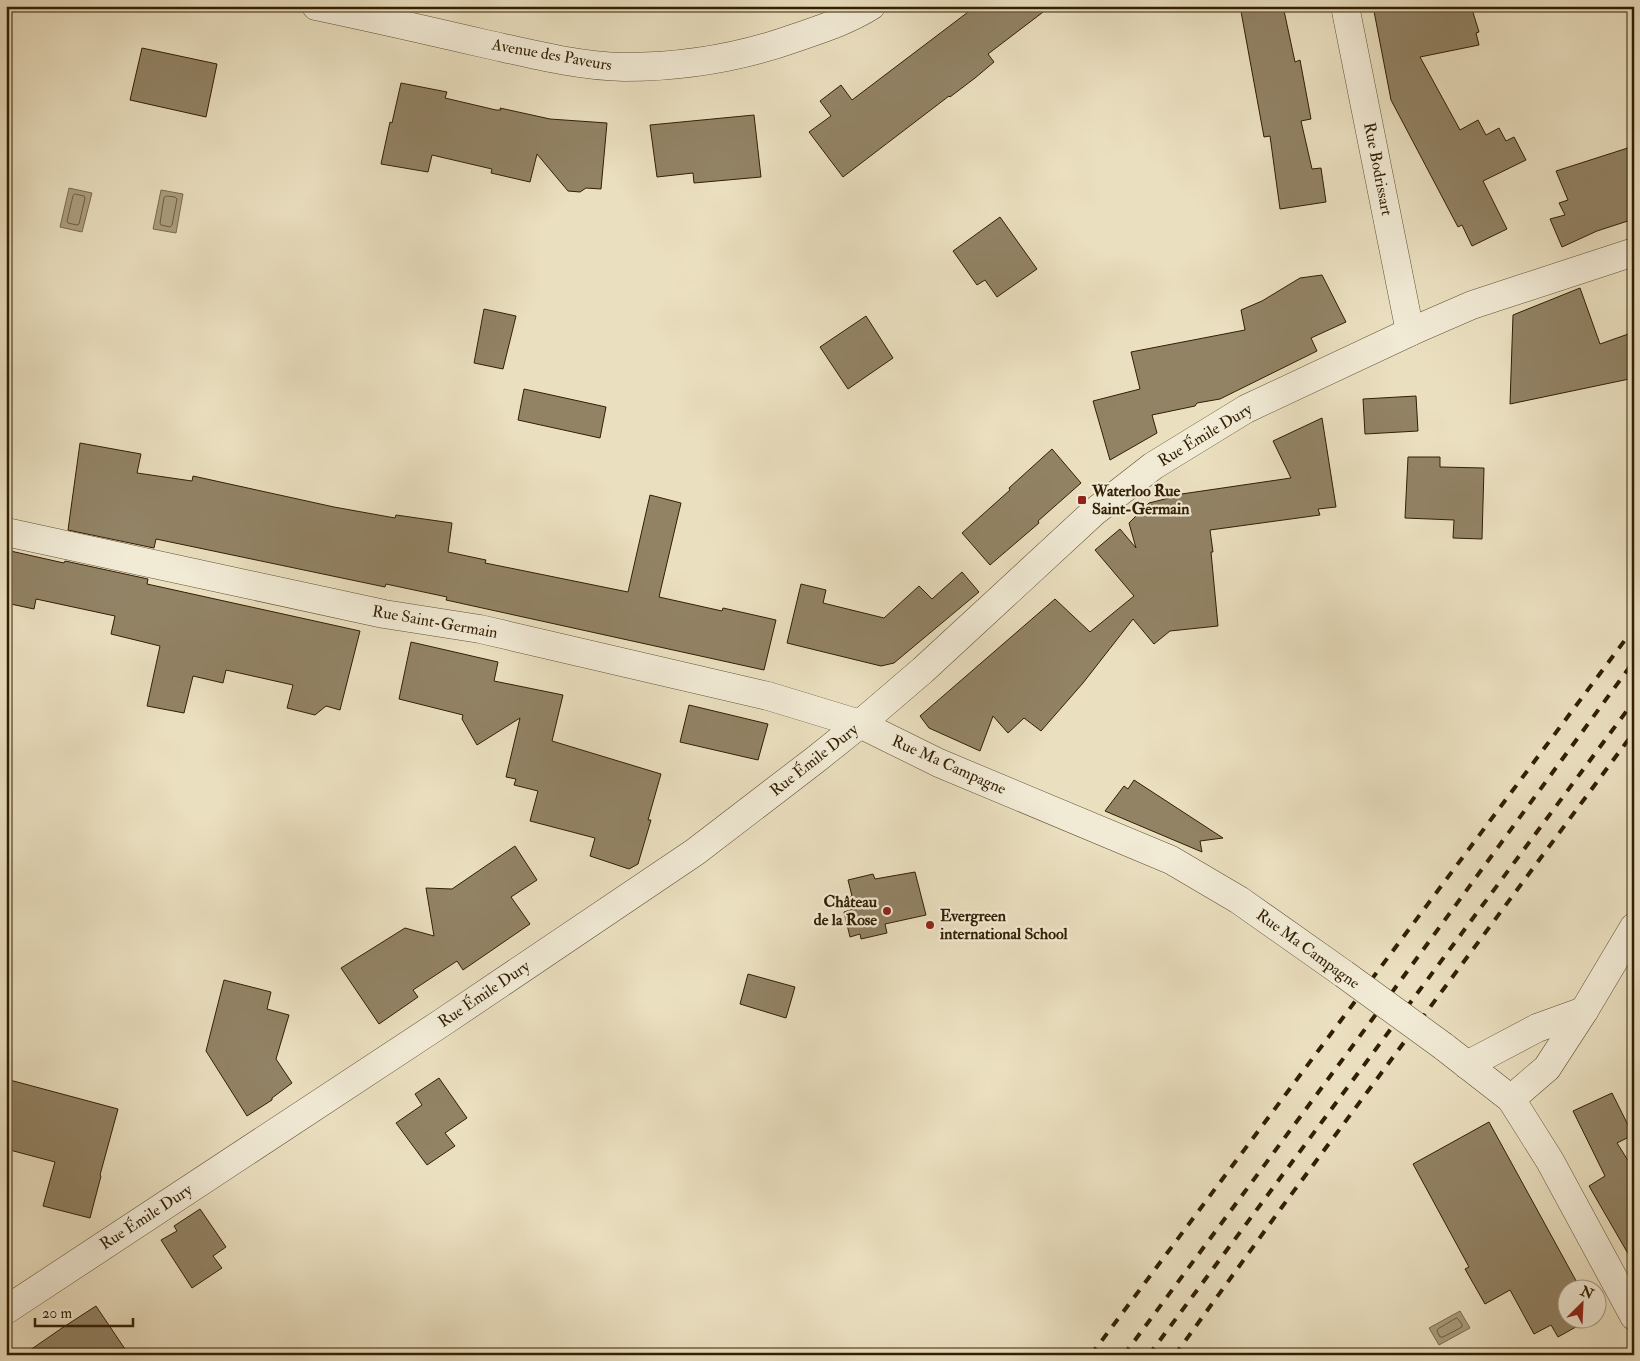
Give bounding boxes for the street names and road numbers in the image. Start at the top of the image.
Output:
street label: Avenue des Paveurs [489,34,614,75]
street label: Rue Bodrissart [1359,121,1397,217]
street label: Rue Émile Dury [1154,398,1256,471]
street label: Rue Saint-Germain [371,601,499,643]
street label: Rue Émile Dury [765,718,863,801]
street label: Rue Ma Campagne [888,731,1010,800]
street label: Rue Ma Campagne [1252,905,1364,994]
street label: Rue Émile Dury [434,955,534,1032]
street label: Rue Émile Dury [95,1178,197,1254]

